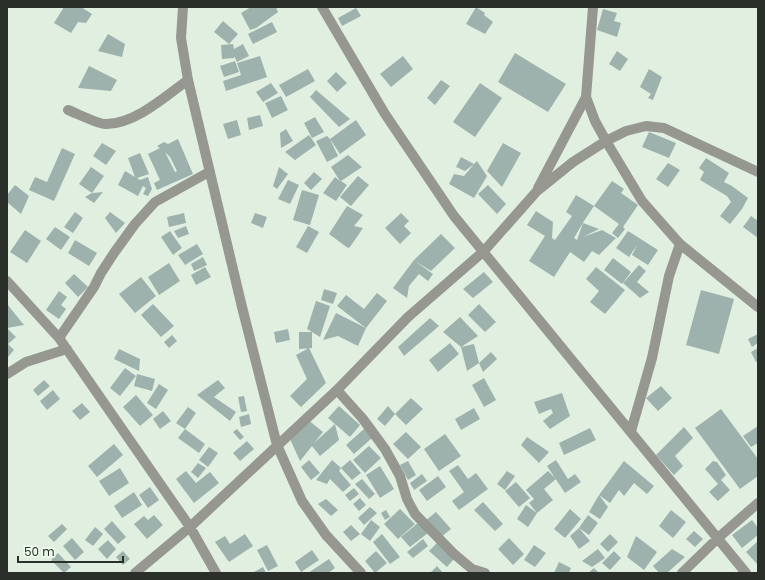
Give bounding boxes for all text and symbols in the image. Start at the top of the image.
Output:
scale bar [18,538,123,564]
text: 50 m [24,543,55,560]

